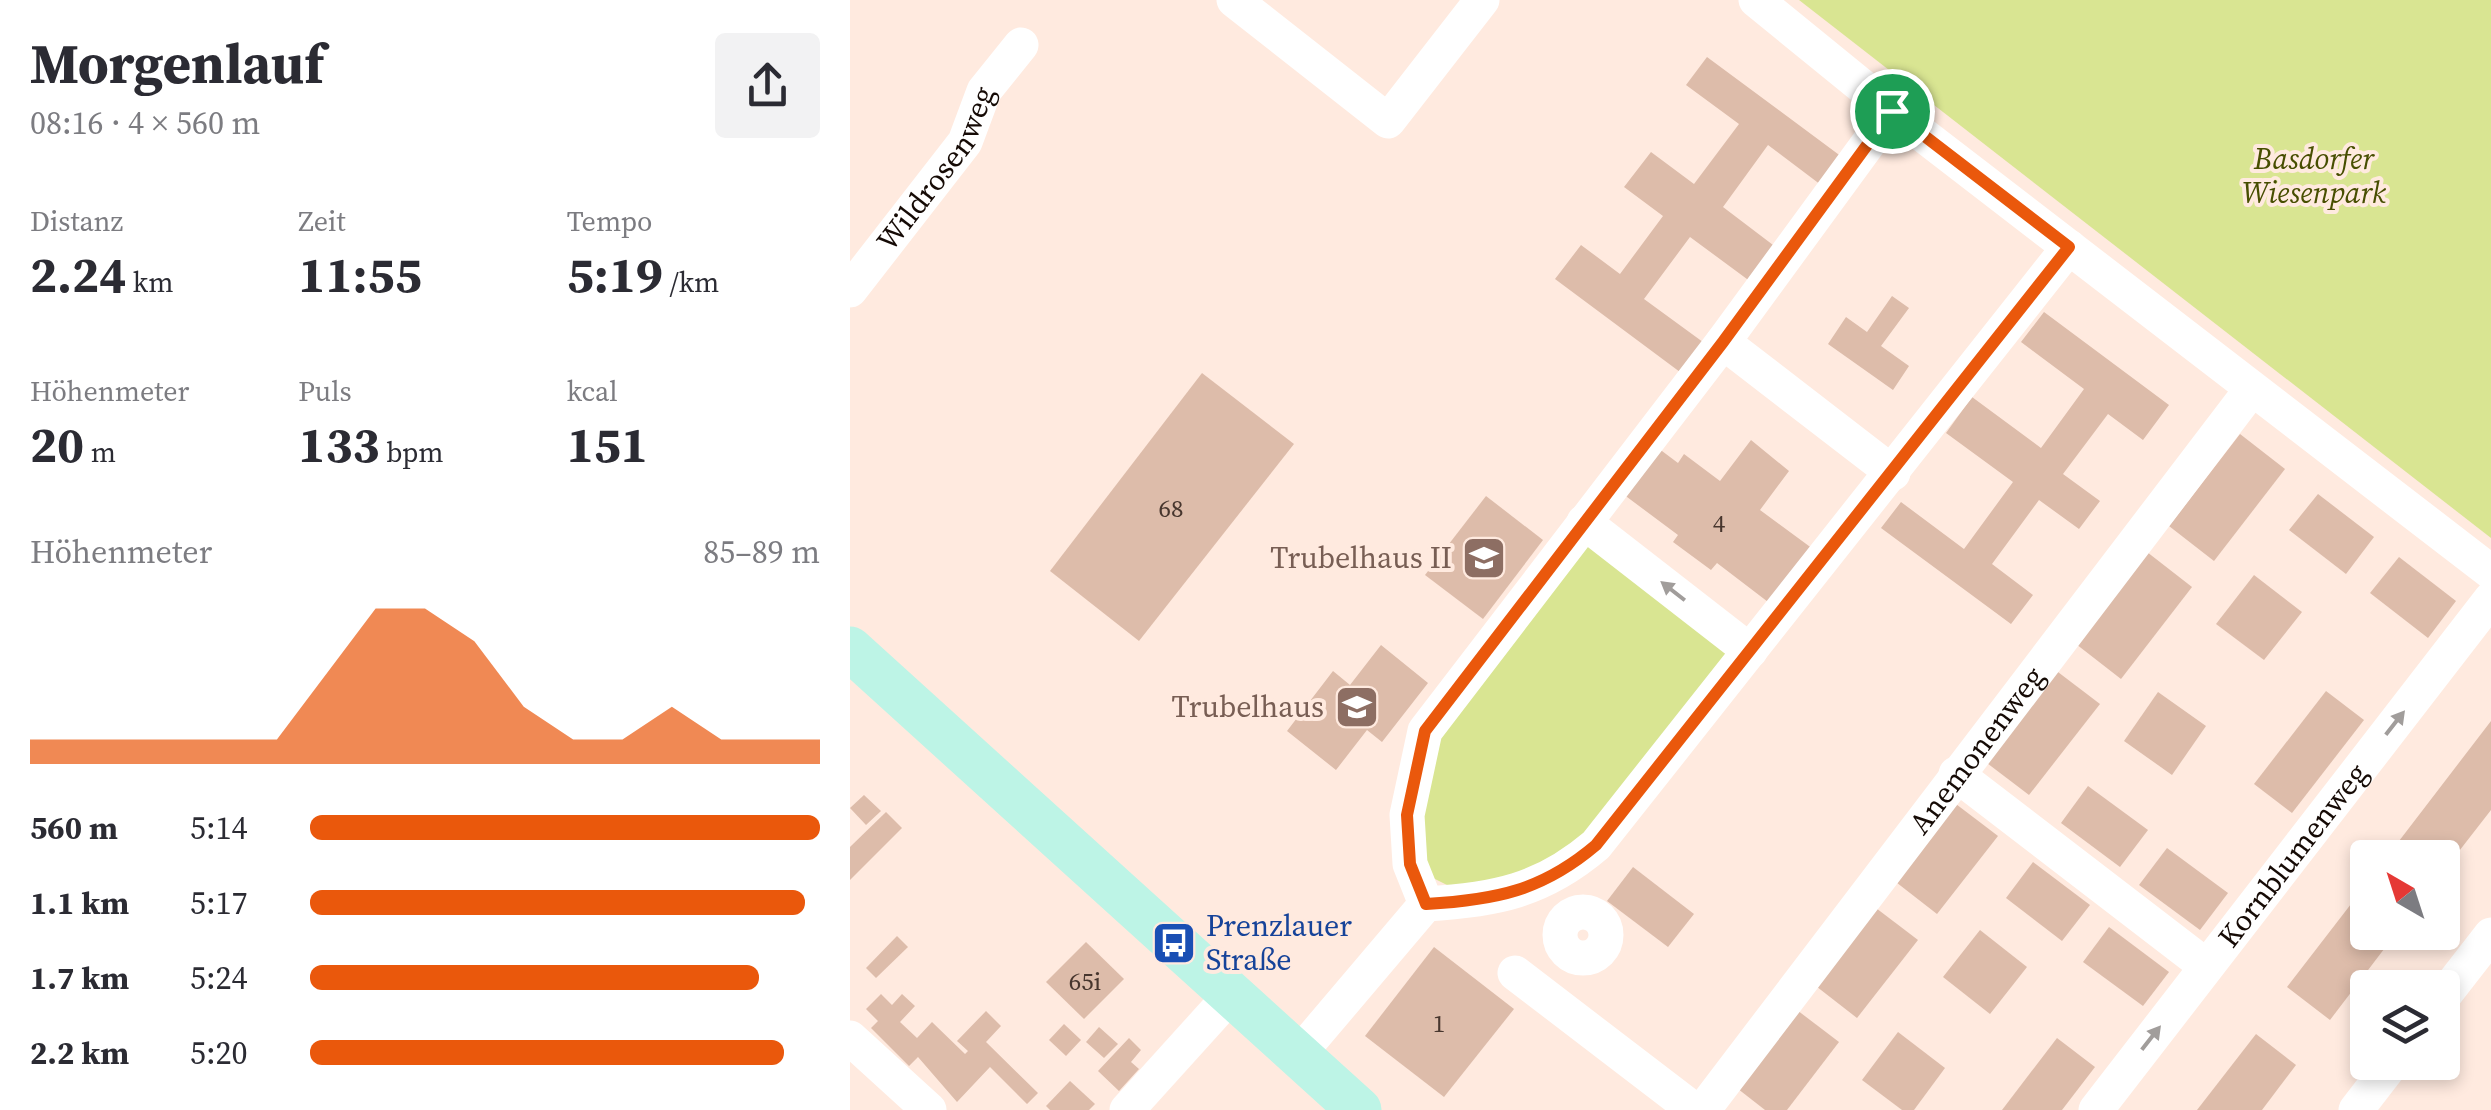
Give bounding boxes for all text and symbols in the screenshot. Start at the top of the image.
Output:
text: Morgenlauf [30,26,324,101]
button: share [715,33,820,138]
pin [1850,69,1935,154]
street label: Wildrosenweg [867,80,1004,259]
icon: arrive [1865,84,1920,139]
text: 08:16 · 4 × 560 m [30,101,260,145]
park label: Basdorfer Wiesenpark [2242,138,2387,213]
text: Distanz [30,202,123,240]
text: Zeit [298,202,345,240]
text: Tempo [567,202,652,240]
text: 2.24 [30,240,126,309]
text: 11:55 [298,240,422,309]
text: 5:19 [567,240,663,309]
text: km [126,263,173,301]
text: /km [663,263,719,301]
text: Höhenmeter [30,372,189,410]
text: Puls [298,372,352,410]
text: kcal [567,372,618,410]
text: 20 [30,410,84,479]
text: 133 [298,410,380,479]
text: 151 [567,410,648,479]
text: m [84,433,116,471]
text: bpm [380,433,444,471]
house number: 68 [1158,491,1184,525]
house number: 4 [1713,506,1726,540]
text: Höhenmeter [30,530,212,574]
text: 85–89 m [703,530,820,574]
school or university icon: Trubelhaus II [1461,535,1507,581]
place label: Trubelhaus II [1270,537,1452,578]
one-way arrow [1660,582,1686,602]
street label: Anemonenweg [1899,658,2054,842]
school or university icon: Trubelhaus [1334,684,1380,730]
place label: Trubelhaus [1172,686,1324,727]
one-way arrow [2384,710,2404,736]
street label: Kornblumenweg [2208,754,2377,956]
text: 560 m [30,806,118,850]
text: 5:14 [190,806,248,850]
north arrow [2350,840,2460,950]
map controls [2350,840,2460,1080]
text: 1.1 km [30,881,129,925]
text: 5:17 [190,881,248,925]
place label: Prenzlauer Straße [1206,905,1352,980]
bus stop icon: Prenzlauer Straße [1151,920,1197,966]
text: 1.7 km [30,956,129,1000]
text: 5:24 [190,956,248,1000]
house number: 65i [1069,964,1101,998]
button: layers [2350,970,2460,1080]
house number: 1 [1433,1006,1445,1040]
one-way arrow [2140,1025,2161,1051]
text: 2.2 km [30,1031,129,1075]
text: 5:20 [190,1031,248,1075]

